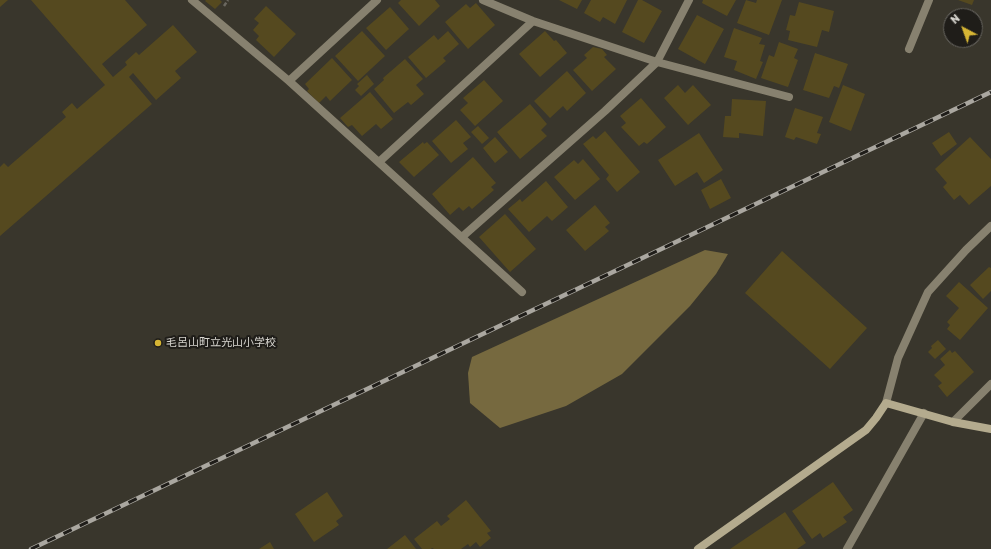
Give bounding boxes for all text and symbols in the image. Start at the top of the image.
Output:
north arrow [943,8,983,48]
text: N [948,12,963,27]
place label: 毛呂山町立光山小学校 [166,336,276,350]
marker: 毛呂山町立光山小学校 [153,338,163,348]

